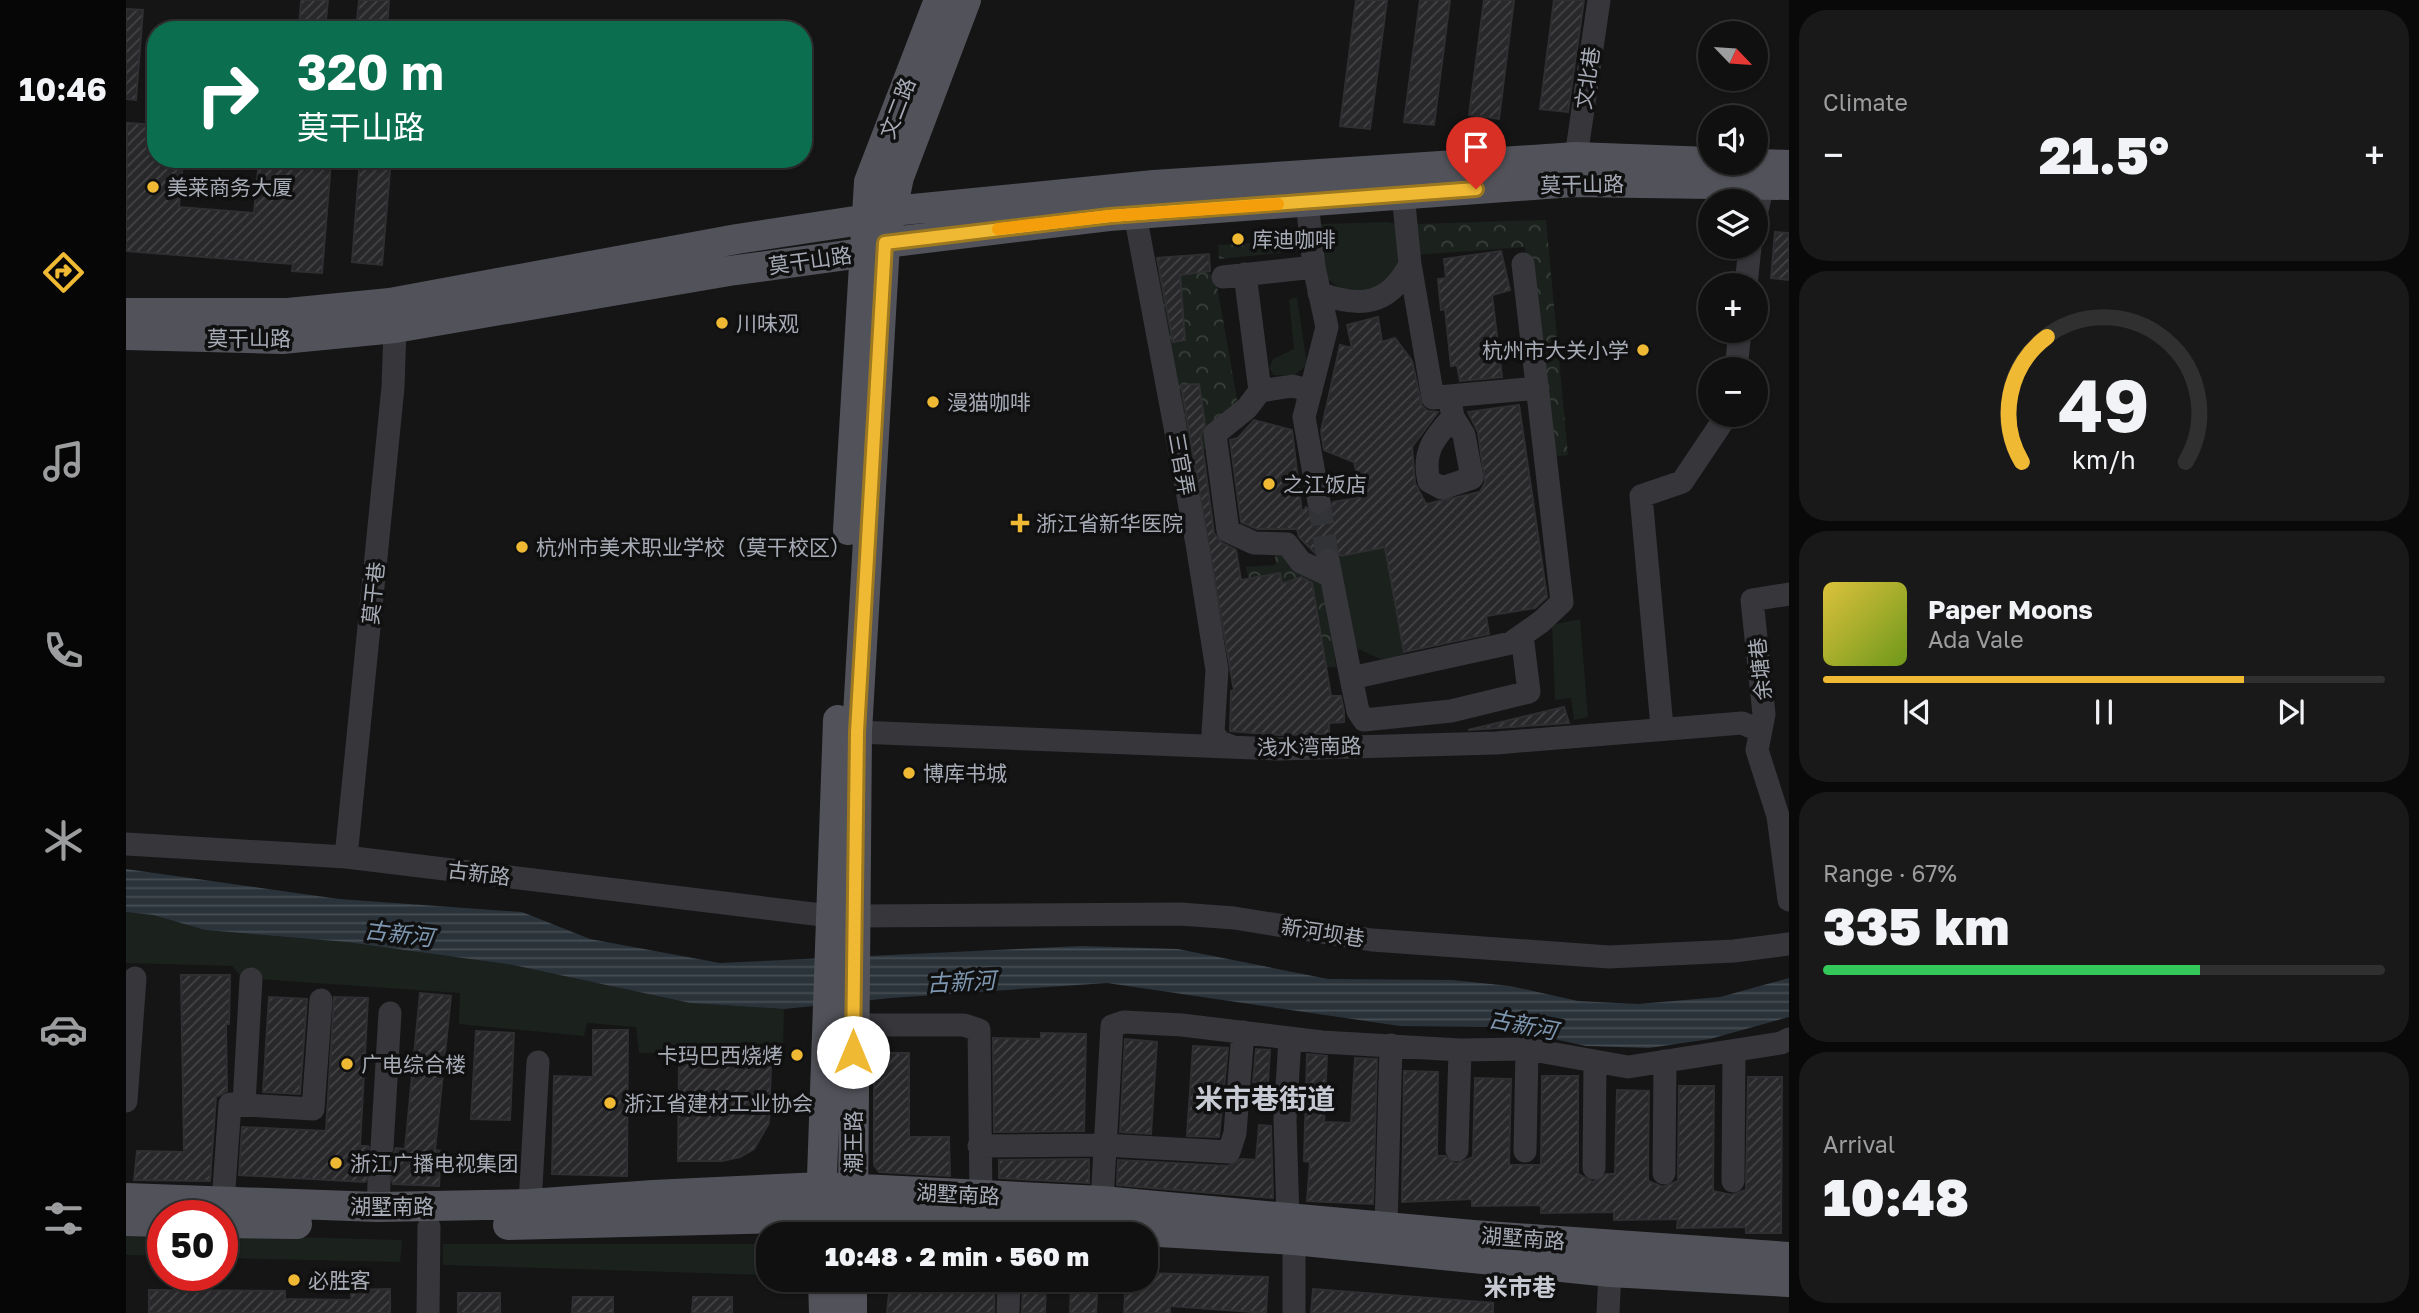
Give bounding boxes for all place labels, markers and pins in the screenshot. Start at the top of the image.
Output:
pin [1446,117,1506,189]
place label: 美莱商务大厦 [167,174,293,200]
marker: 美莱商务大厦 [145,179,161,195]
place label: 库迪咖啡 [1252,226,1336,252]
marker: 库迪咖啡 [1230,231,1246,247]
place label: 川味观 [736,310,799,336]
marker: 川味观 [714,315,730,331]
place label: 杭州市大关小学 [1482,337,1629,363]
marker: 杭州市大关小学 [1635,342,1651,358]
place label: 漫猫咖啡 [947,389,1031,415]
marker: 漫猫咖啡 [925,394,941,410]
place label: 之江饭店 [1283,471,1367,497]
marker: 之江饭店 [1261,476,1277,492]
place label: 浙江省新华医院 [1036,510,1183,536]
marker: 浙江省新华医院 [1010,513,1030,533]
place label: 杭州市美术职业学校（莫干校区） [536,534,851,560]
marker: 杭州市美术职业学校（莫干校区） [514,539,530,555]
place label: 博库书城 [923,760,1007,786]
marker: 博库书城 [901,765,917,781]
place label: 卡玛巴西烧烤 [657,1042,783,1068]
marker: 卡玛巴西烧烤 [789,1047,805,1063]
place label: 广电综合楼 [361,1051,466,1077]
marker: 广电综合楼 [339,1056,355,1072]
place label: 浙江省建材工业协会 [624,1090,813,1116]
marker: 浙江省建材工业协会 [602,1095,618,1111]
place label: 浙江广播电视集团 [350,1150,518,1176]
marker: 浙江广播电视集团 [328,1155,344,1171]
place label: 必胜客 [308,1267,371,1293]
marker: 必胜客 [286,1272,302,1288]

